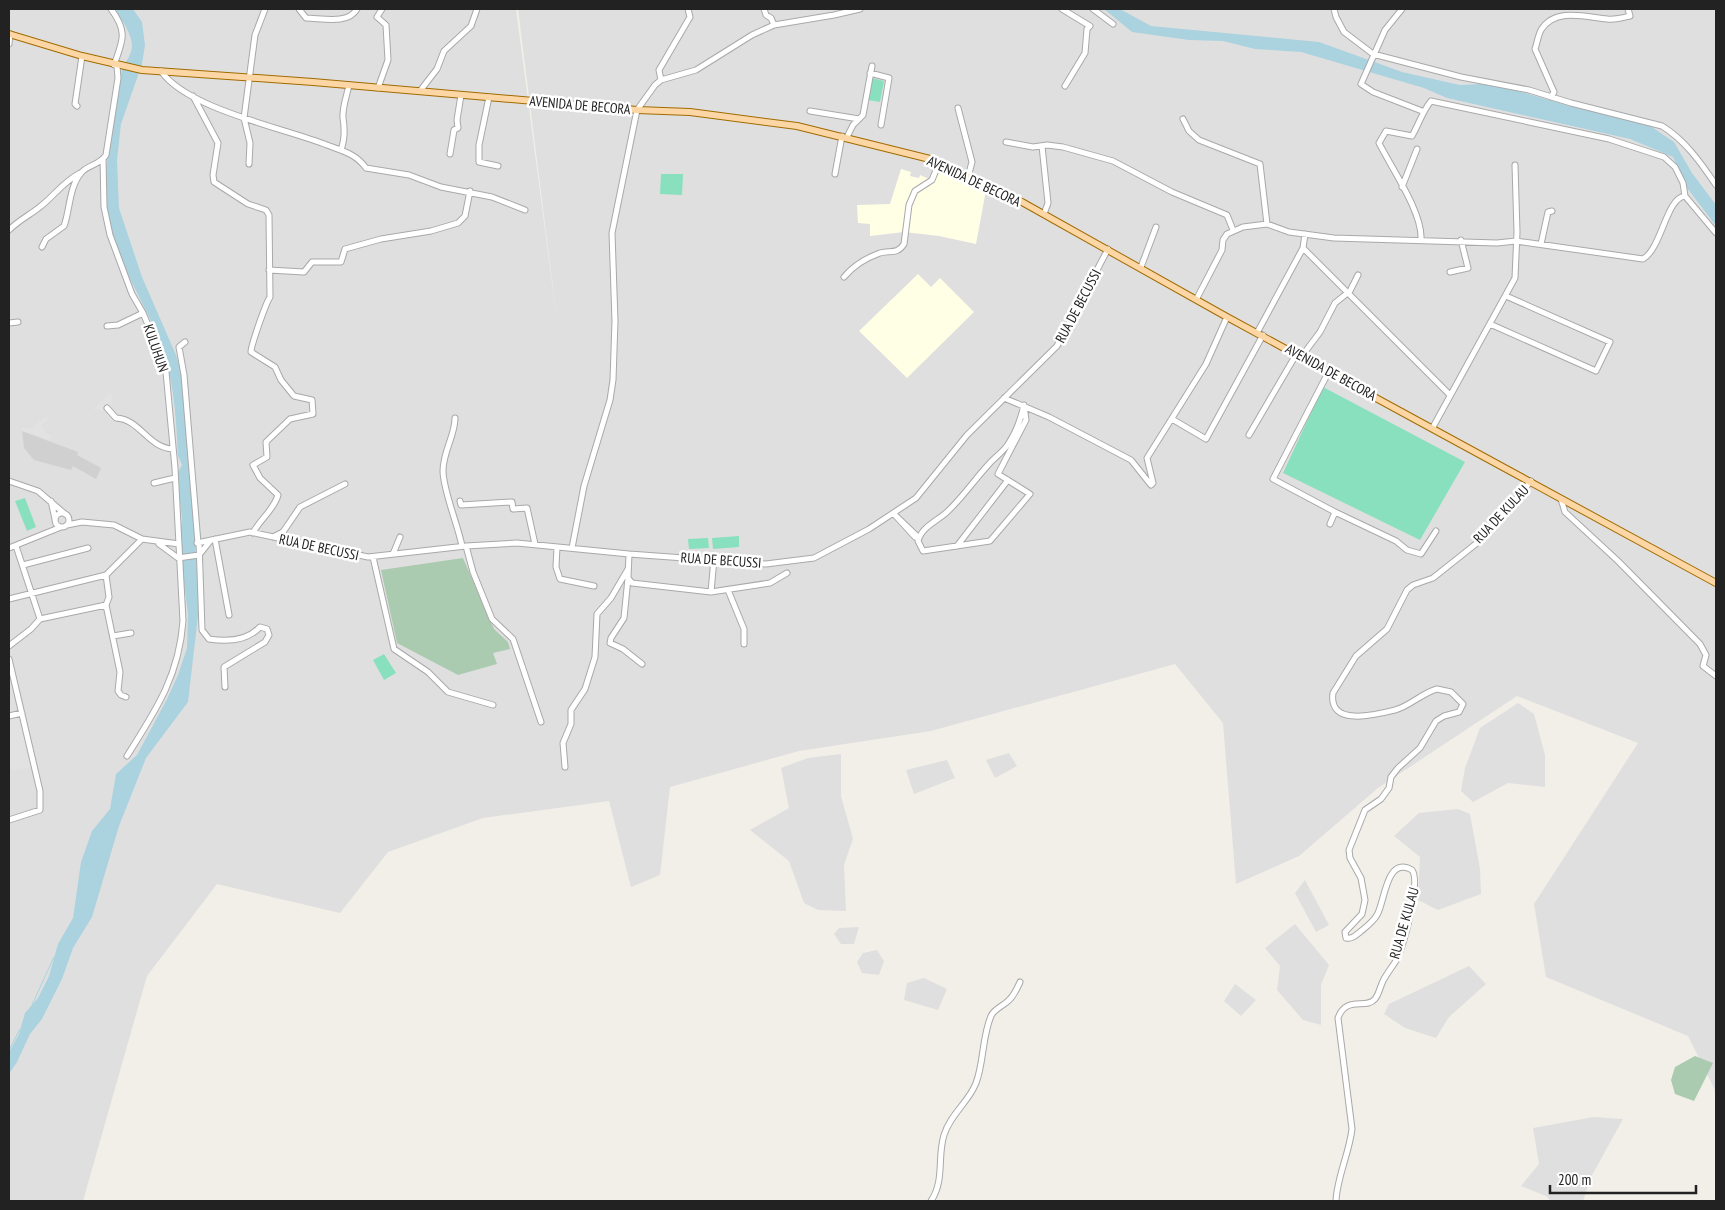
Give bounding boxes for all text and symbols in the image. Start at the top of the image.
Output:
street label: AVENIDA DE BECORA [529,92,632,118]
street label: AVENIDA DE BECORA [924,151,1024,211]
street label: RUA DE BECUSSI [1051,266,1105,346]
street label: KULUHUN [139,322,173,374]
street label: AVENIDA DE BECORA [1282,340,1380,405]
street label: RUA DE KULAU [1469,481,1533,547]
street label: RUA DE BECUSSI [277,530,361,564]
street label: RUA DE BECUSSI [680,548,762,572]
street label: RUA DE KULAU [1385,885,1423,961]
scale bar [1550,1162,1696,1194]
text: 200 m [1558,1170,1591,1189]

